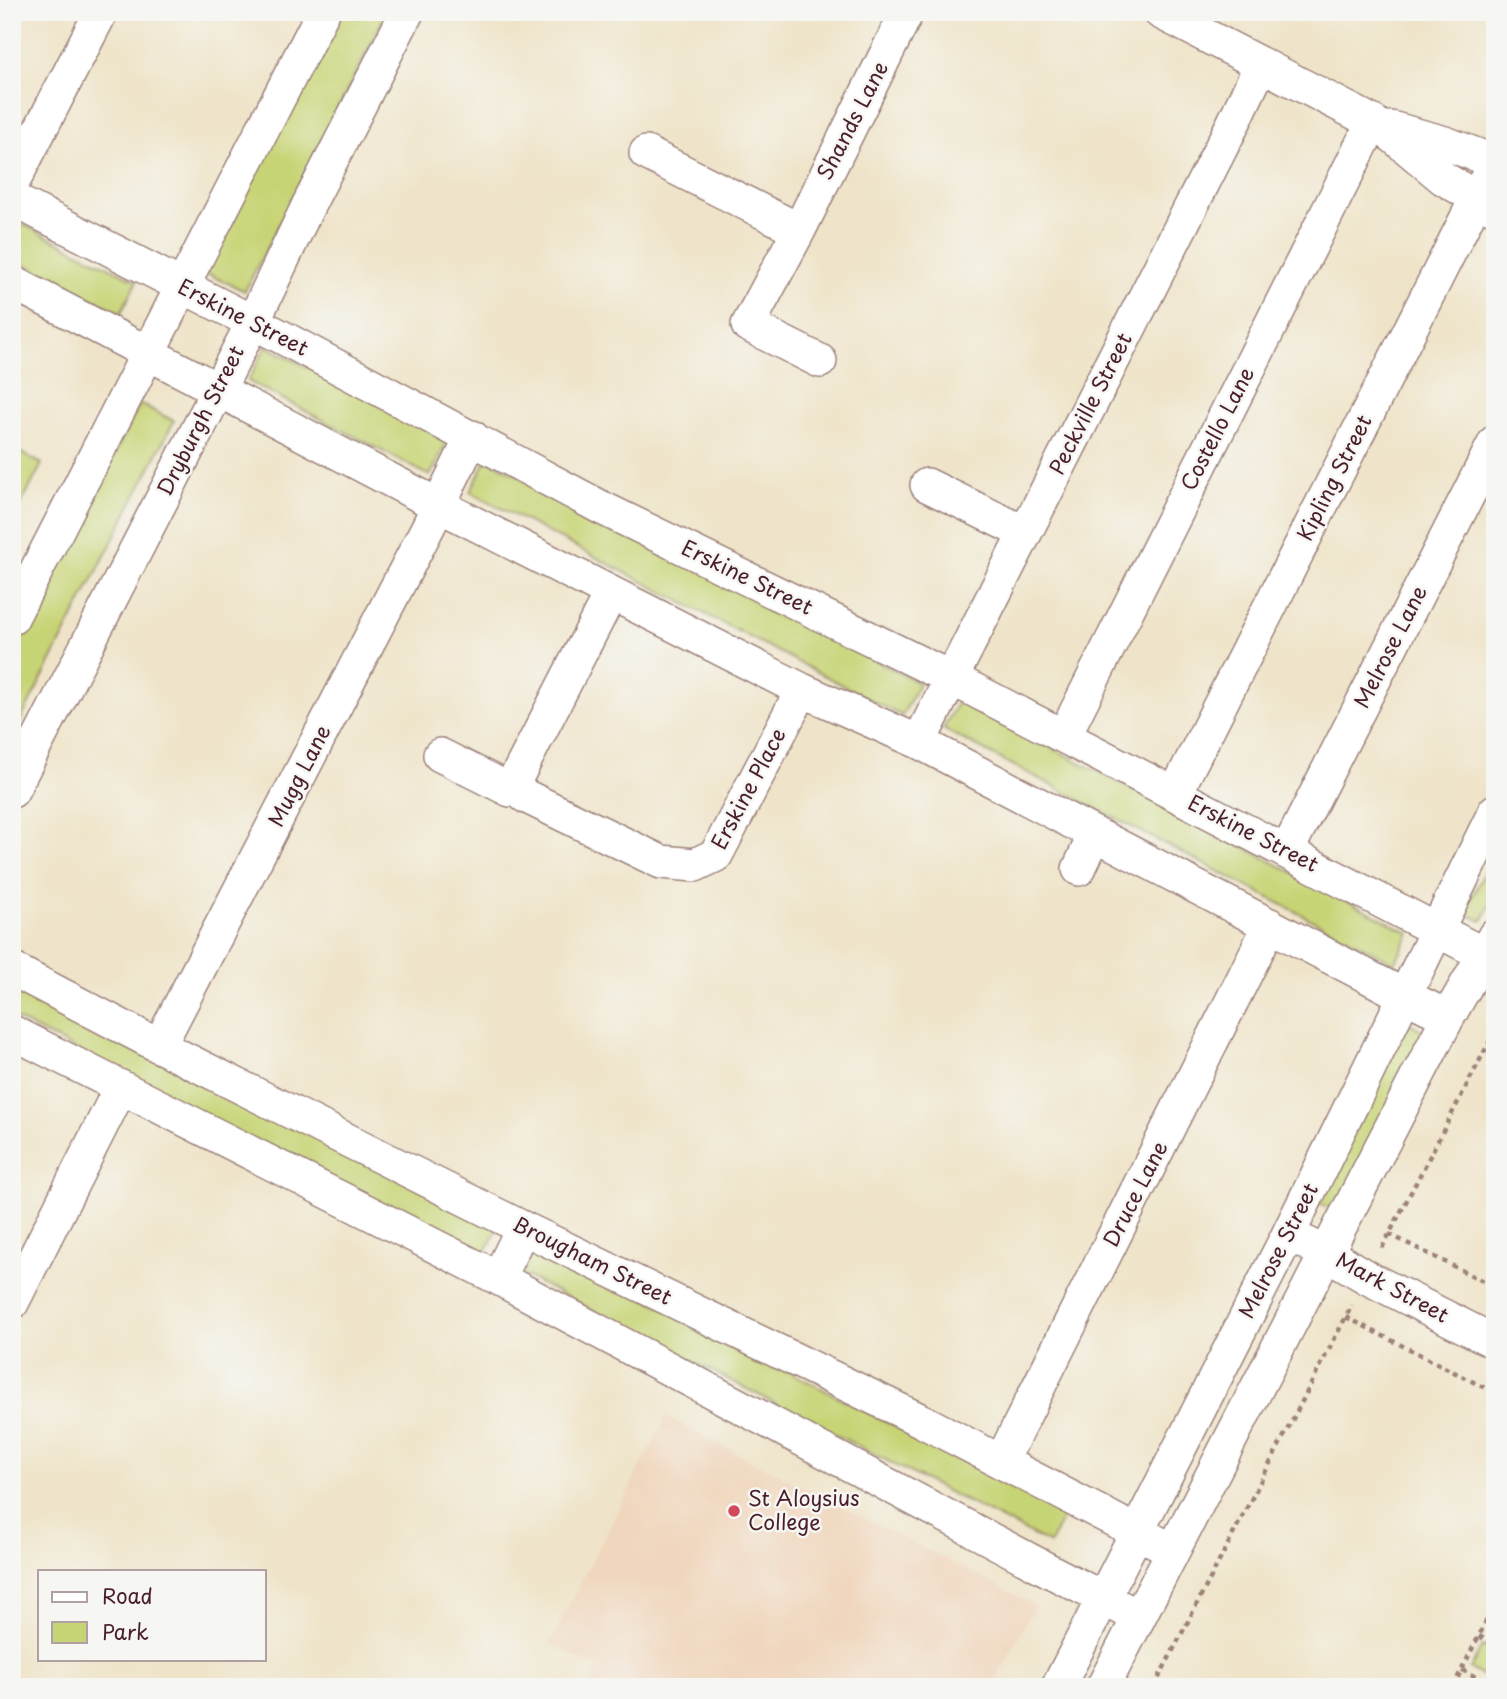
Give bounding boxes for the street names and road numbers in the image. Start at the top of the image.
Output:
street label: Shands Lane [808,55,895,185]
street label: Erskine Street [173,270,315,363]
street label: Peckville Street [1040,327,1139,480]
street label: Dryburgh Street [148,339,251,501]
street label: Costello Lane [1171,361,1261,495]
street label: Kipling Street [1288,409,1379,546]
street label: Erskine Street [677,531,819,622]
street label: Melrose Lane [1345,579,1434,713]
street label: Mugg Lane [259,718,338,832]
street label: Erskine Place [702,722,793,854]
street label: Erskine Street [1183,786,1325,879]
street label: Druce Lane [1094,1135,1175,1252]
street label: Melrose Street [1229,1177,1325,1323]
street label: Brougham Street [508,1207,678,1312]
street label: Mark Street [1331,1243,1455,1329]

